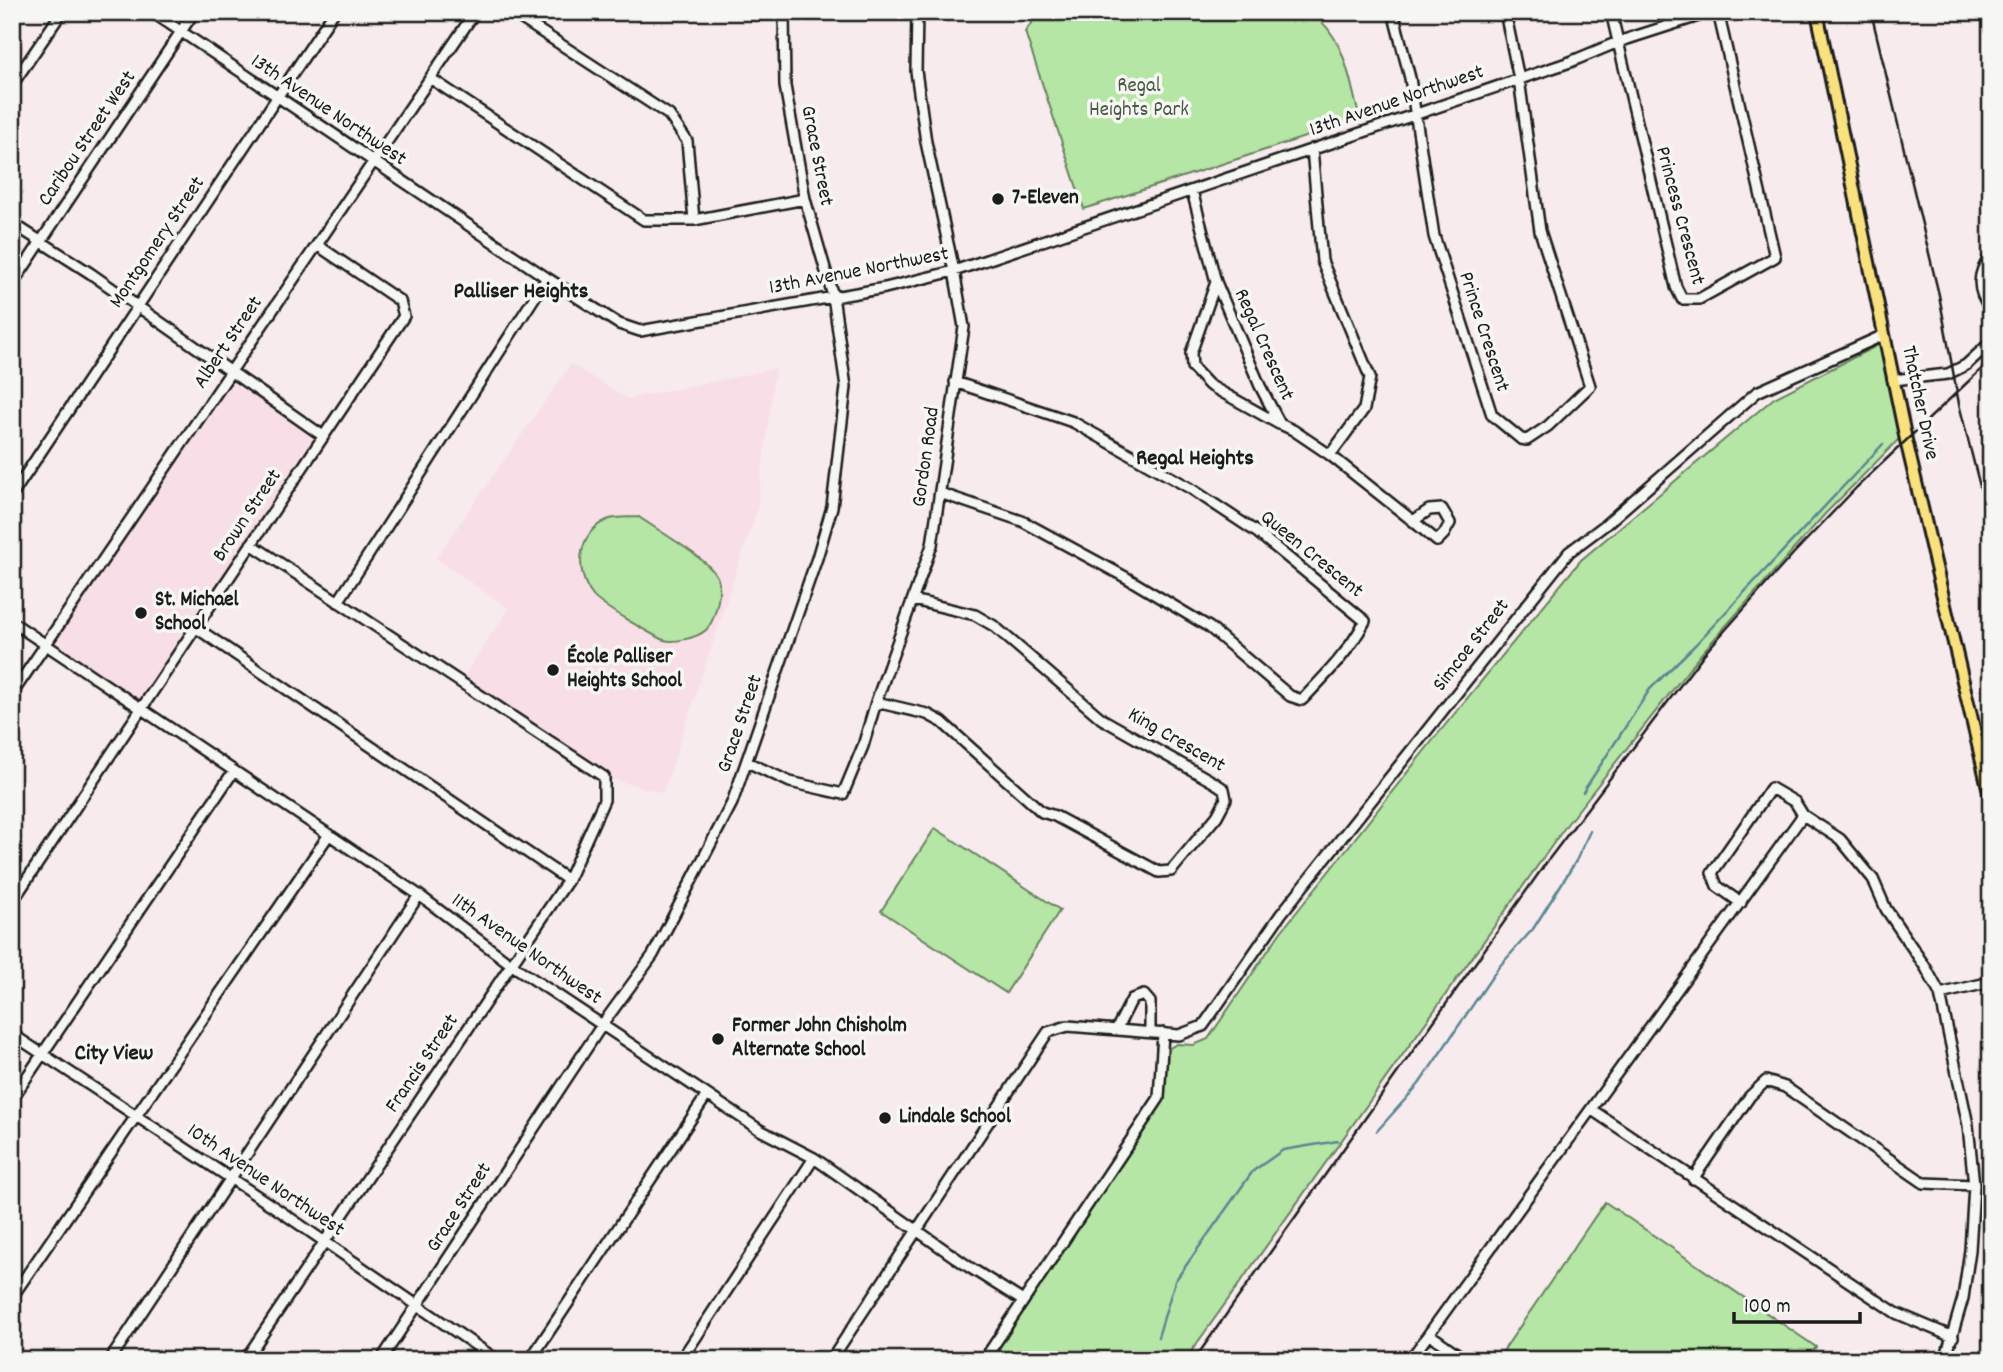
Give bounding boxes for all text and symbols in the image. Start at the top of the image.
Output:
street label: 13th Avenue Northwest [244,48,412,175]
street label: 13th Avenue Northwest [1306,58,1488,146]
street label: Caribou Street West [31,65,145,213]
park label: Regal Heights Park [1089,72,1189,126]
street label: Grace Street [792,103,840,209]
street label: Princess Crescent [1646,143,1712,289]
street label: Montgomery Street [103,171,213,315]
place label: 7-Eleven [1012,184,1079,214]
marker: 7-Eleven [990,191,1006,207]
street label: 13th Avenue Northwest [767,240,952,304]
street label: Prince Crescent [1449,268,1517,396]
district label: Palliser Heights [454,276,589,309]
street label: Regal Crescent [1225,284,1301,406]
street label: Albert Street [187,290,271,395]
street label: Thatcher Drive [1892,343,1946,463]
street label: Gordon Road [905,405,949,509]
district label: Regal Heights [1136,443,1254,476]
street label: Brown Street [206,463,290,568]
street label: Queen Crescent [1253,504,1369,606]
place label: St. Michael School [155,586,240,640]
street label: Simcoe Street [1426,593,1518,699]
marker: St. Michael School [133,605,149,621]
place label: École Palliser Heights School [567,643,683,697]
marker: École Palliser Heights School [545,662,561,678]
street label: Grace Street [710,671,772,777]
street label: King Crescent [1121,701,1231,781]
street label: 11th Avenue Northwest [445,887,608,1013]
street label: Francis Street [379,1008,467,1120]
place label: Former John Chisholm Alternate School [732,1012,907,1066]
marker: Former John Chisholm Alternate School [710,1031,726,1047]
district label: City View [75,1038,154,1071]
place label: Lindale School [899,1103,1012,1133]
marker: Lindale School [877,1110,893,1126]
street label: 10th Avenue Northwest [180,1117,350,1245]
street label: Grace Street [420,1157,500,1259]
scale bar [1734,1281,1860,1325]
text: 100 m [1744,1293,1791,1323]

